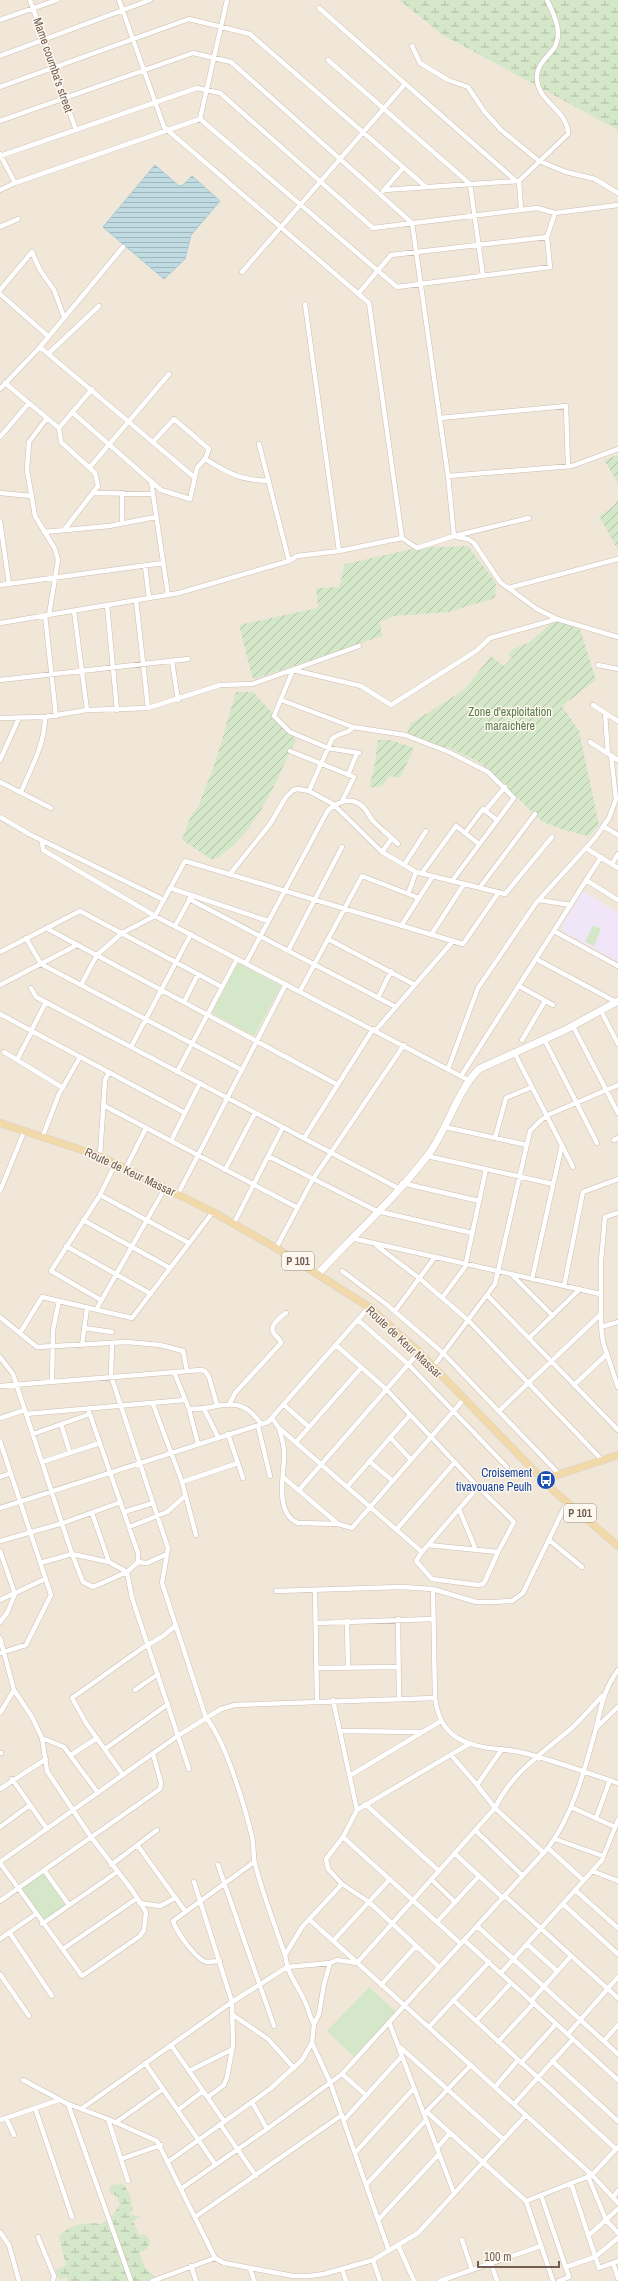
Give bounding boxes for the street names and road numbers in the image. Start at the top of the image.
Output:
street label: Mame coumba's street [29,15,77,115]
street label: Route de Keur Massar [82,1144,179,1200]
road number: P 101 [282,1252,314,1270]
street label: Route de Keur Massar [363,1303,446,1382]
road number: P 101 [564,1504,596,1522]

